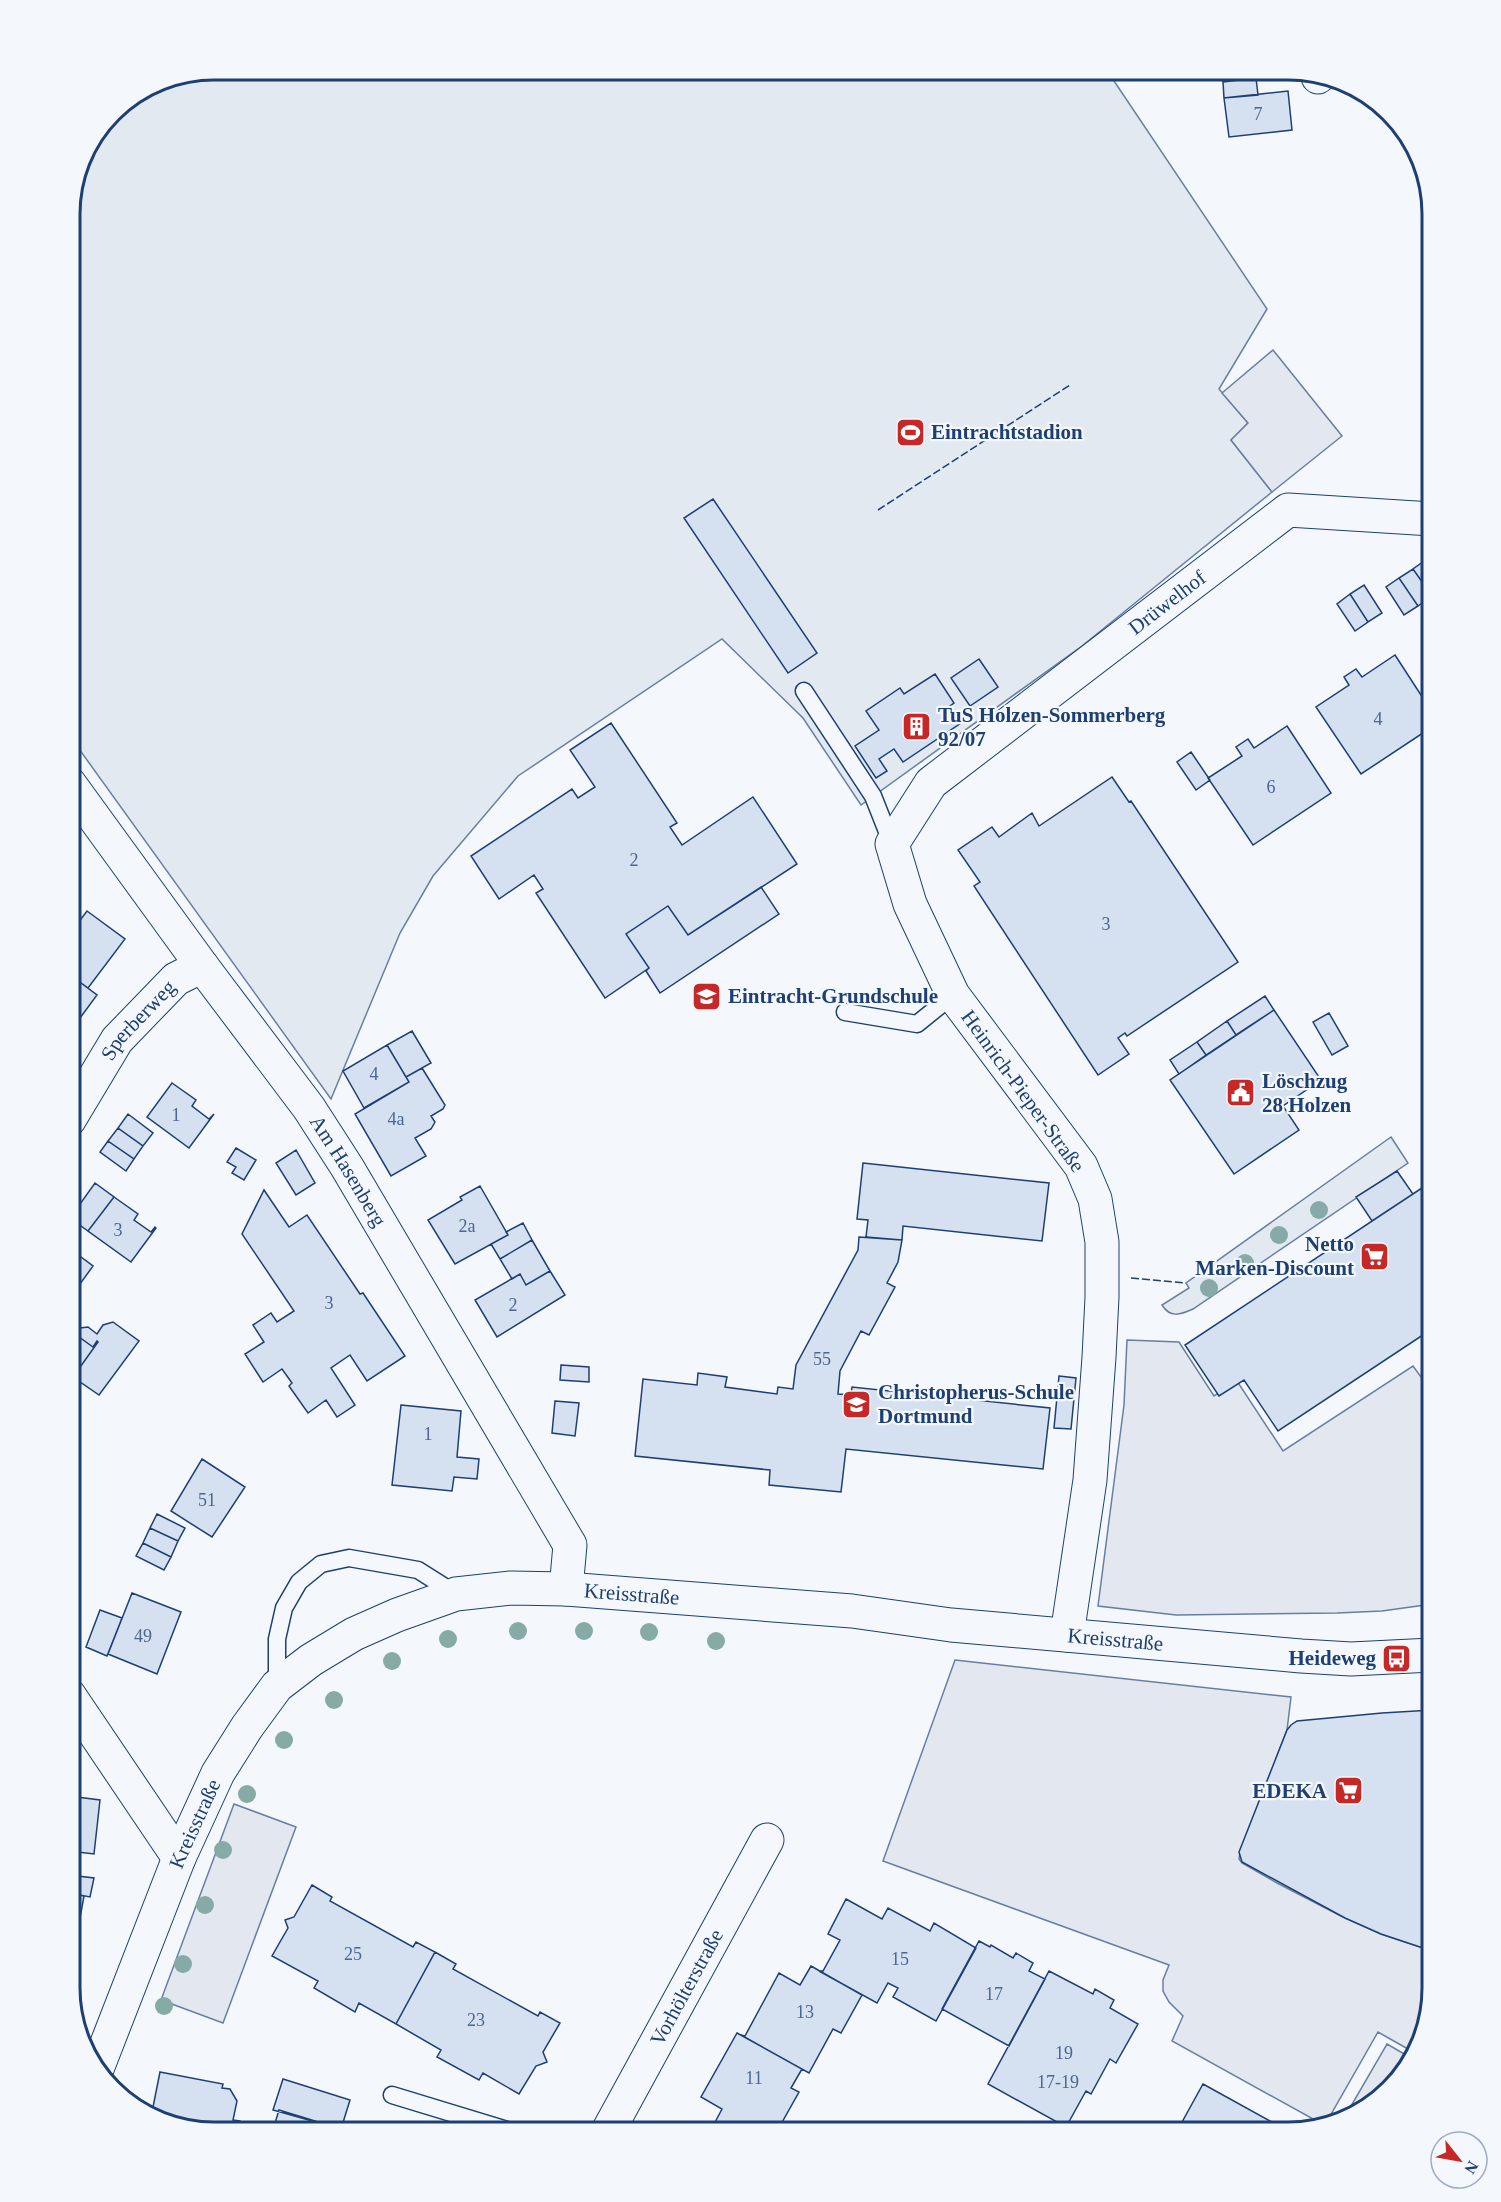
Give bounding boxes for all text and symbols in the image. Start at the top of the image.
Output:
house number: 7 [1254,104,1263,124]
sports icon: Eintrachtstadion [894,416,926,448]
place label: Eintrachtstadion [931,420,1083,444]
street label: Drüwelhof [1124,565,1211,640]
place label: TuS Holzen-Sommerberg 92/07 [938,703,1166,751]
house number: 4 [1374,709,1383,729]
building icon: TuS Holzen-Sommerberg 92/07 [901,711,933,743]
house number: 6 [1267,777,1276,797]
house number: 2 [630,850,639,870]
house number: 3 [1102,914,1111,934]
street label: Sperberweg [96,975,181,1065]
school or university icon: Eintracht-Grundschule [691,980,723,1012]
place label: Eintracht-Grundschule [728,984,938,1008]
street label: Heinrich-Pieper-Straße [956,1005,1090,1177]
house number: 4 [370,1064,379,1084]
place label: Löschzug 28 Holzen [1262,1069,1352,1117]
public building icon: Löschzug 28 Holzen [1225,1077,1257,1109]
house number: 1 [172,1105,181,1125]
house number: 4a [388,1109,405,1129]
street label: Am Hasenberg [305,1111,392,1231]
house number: 2a [459,1216,476,1236]
house number: 3 [114,1220,123,1240]
place label: Netto Marken-Discount [1195,1232,1354,1280]
supermarket icon: Netto Marken-Discount [1359,1240,1391,1272]
house number: 3 [325,1293,334,1313]
house number: 2 [509,1295,518,1315]
house number: 55 [813,1349,831,1369]
place label: Christopherus-Schule Dortmund [878,1380,1074,1428]
school or university icon: Christopherus-Schule Dortmund [841,1388,873,1420]
house number: 1 [424,1424,433,1444]
house number: 51 [198,1490,216,1510]
street label: Kreisstraße [583,1578,680,1610]
street label: Kreisstraße [1067,1623,1164,1656]
house number: 49 [134,1626,152,1646]
bus stop icon: Heideweg [1381,1642,1413,1674]
place label: Heideweg [1289,1646,1376,1670]
street label: Kreisstraße [164,1775,226,1872]
supermarket icon: EDEKA [1332,1775,1364,1807]
place label: EDEKA [1252,1779,1328,1803]
street label: Vorhölterstraße [645,1925,728,2050]
house number: 25 [344,1944,362,1964]
house number: 15 [891,1949,909,1969]
house number: 17 [985,1984,1003,2004]
house number: 13 [796,2002,814,2022]
house number: 23 [467,2010,485,2030]
house number: 19 [1055,2043,1073,2063]
house number: 11 [745,2068,763,2088]
house number: 17-19 [1037,2072,1079,2092]
north arrow [1429,2130,1489,2190]
text: N [1461,2158,1482,2177]

